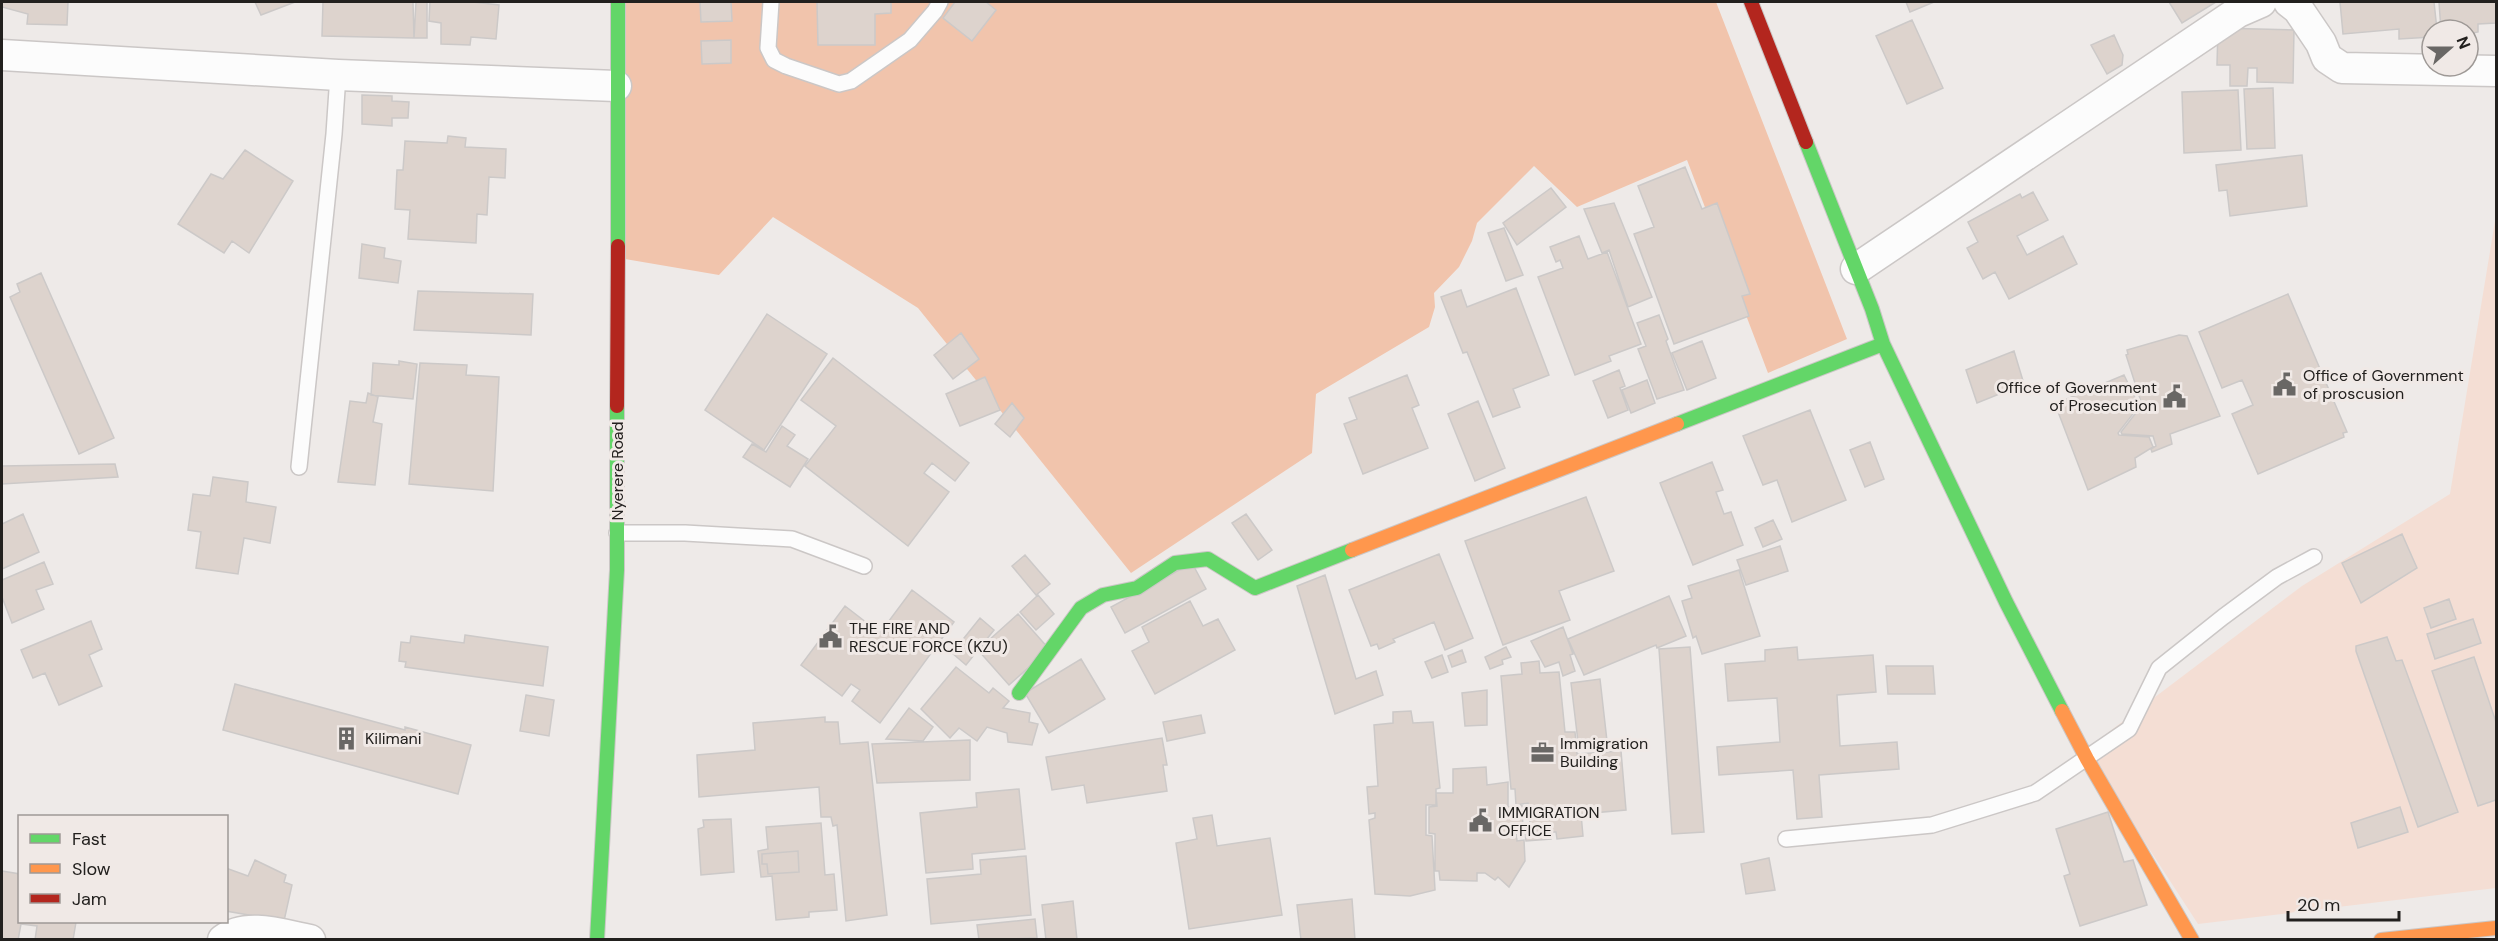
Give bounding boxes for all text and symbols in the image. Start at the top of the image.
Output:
north arrow [2420,18,2480,78]
text: N [2452,34,2475,52]
place label: Office of Government of proscusion [2303,365,2464,404]
public building icon: Office of Government of proscusion [2272,371,2298,397]
place label: Office of Government of Prosecution [1996,377,2157,416]
public building icon: Office of Government of Prosecution [2162,383,2188,409]
street label: Nyerere Road [607,421,628,521]
place label: THE FIRE AND RESCUE FORCE (KZU) [849,618,1008,657]
public building icon: THE FIRE AND RESCUE FORCE (KZU) [818,624,844,650]
building icon: Kilimani [334,725,360,751]
place label: Kilimani [365,728,422,749]
place label: Immigration Building [1560,733,1648,772]
office icon: Immigration Building [1529,739,1555,765]
place label: IMMIGRATION OFFICE [1498,802,1600,841]
public building icon: IMMIGRATION OFFICE [1467,808,1493,834]
legend [18,815,228,923]
text: Fast [72,827,107,851]
text: Slow [72,857,111,881]
scale bar [2288,884,2399,922]
text: Jam [72,887,107,911]
text: 20 m [2297,893,2340,917]

